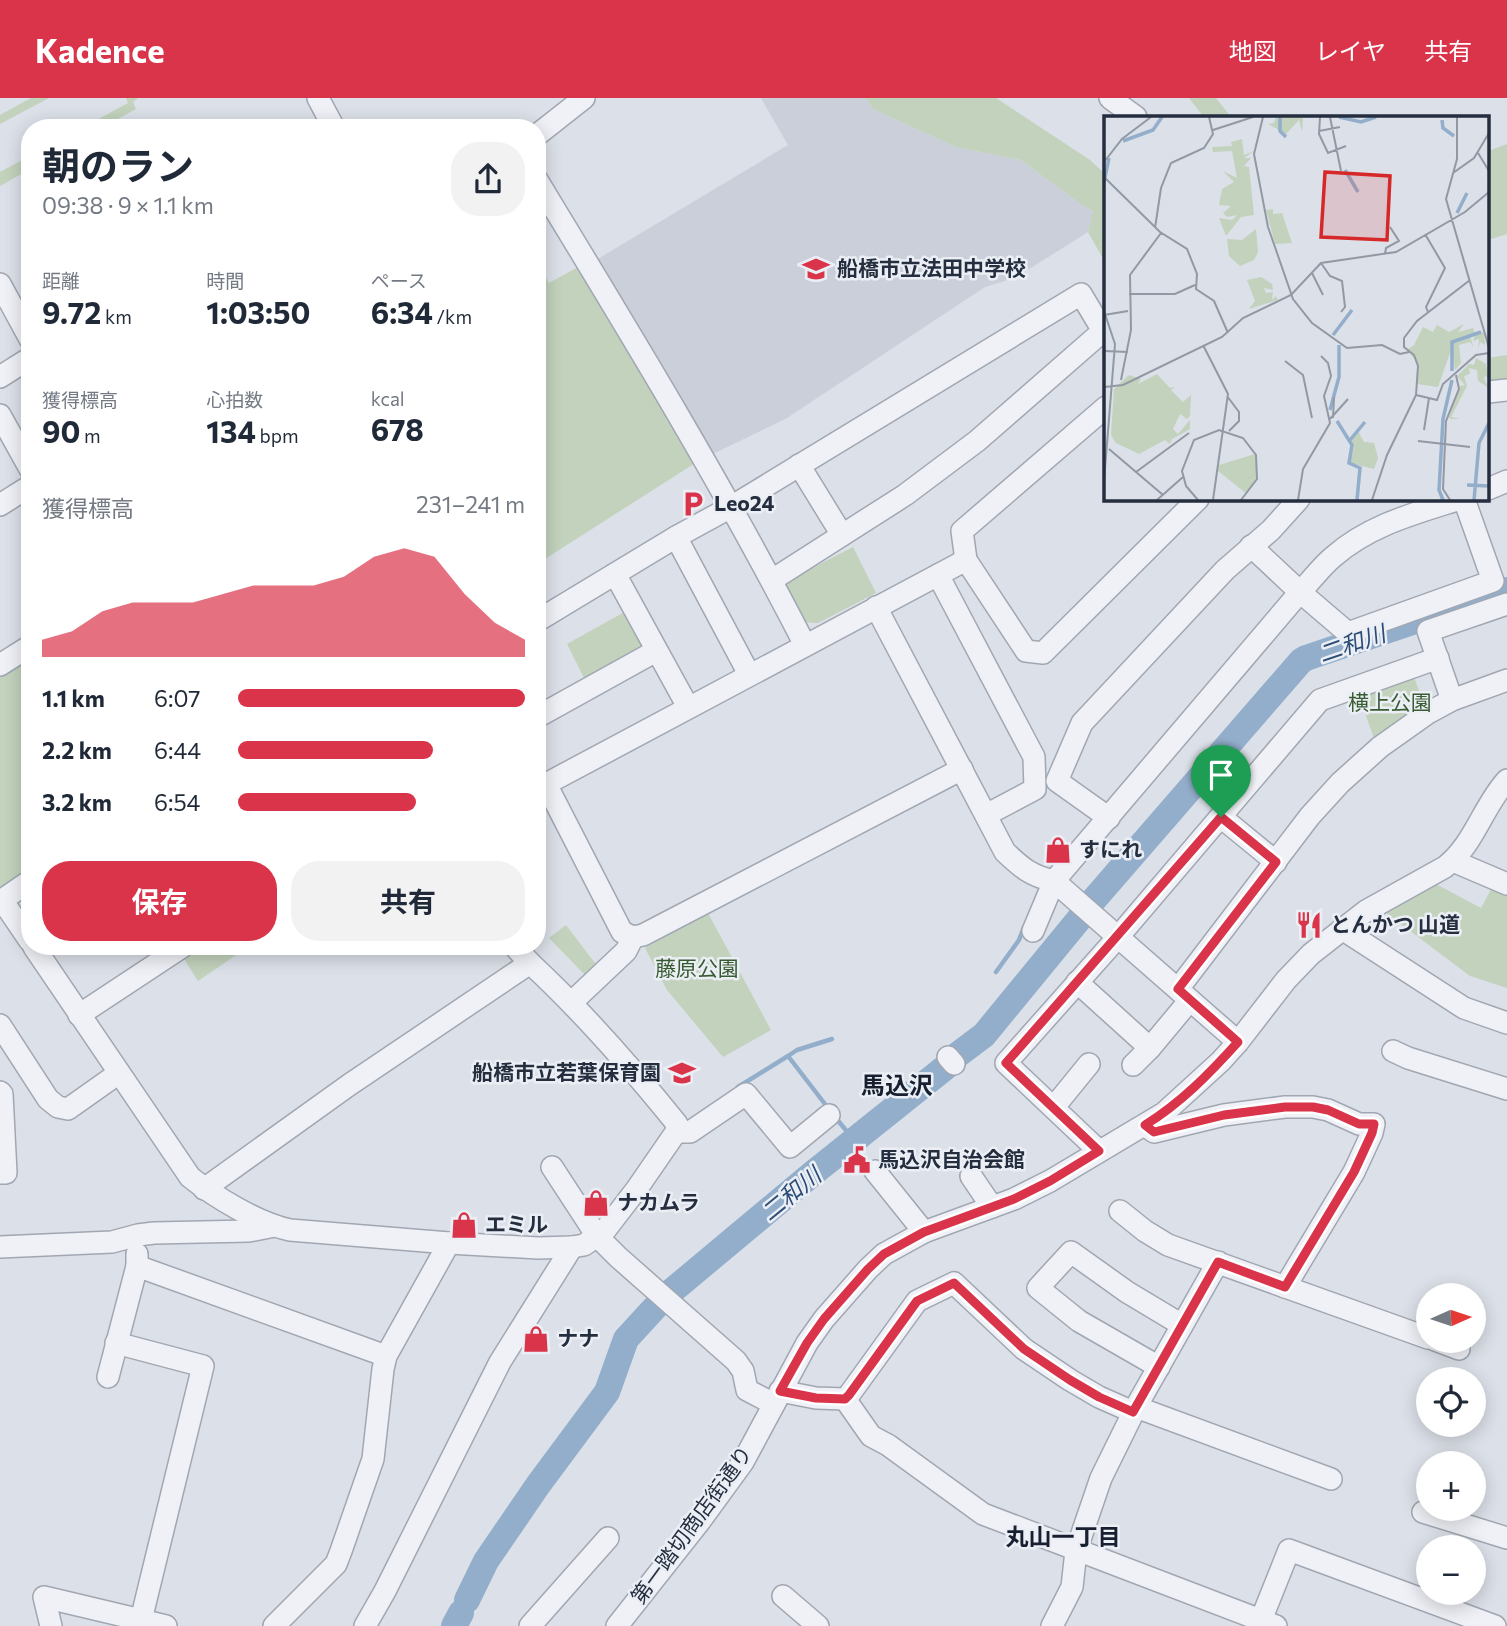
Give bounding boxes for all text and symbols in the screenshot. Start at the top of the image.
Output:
text: Kadence [35,29,165,70]
text: 地図 [1229,36,1277,65]
text: レイヤ [1315,36,1386,65]
text: 共有 [1424,36,1472,65]
inset map [1104,116,1490,500]
text: 朝のラン [42,141,194,188]
button: share [451,142,525,216]
text: 09:38 · 9 × 1.1 km [42,191,214,219]
school or university icon: 船橋市立法田中学校 [801,254,831,284]
place label: 船橋市立法田中学校 [837,255,1026,280]
text: 距離 [42,269,80,292]
text: 時間 [206,269,244,292]
text: ペース [371,269,427,292]
text: 9.72 [42,293,101,330]
text: 1:03:50 [206,293,310,330]
text: 6:34 [371,293,433,330]
text: km [101,305,132,328]
text: /km [433,305,472,328]
text: kcal [371,387,405,410]
text: 獲得標高 [42,388,118,411]
text: 心拍数 [206,388,263,411]
text: 678 [371,410,424,447]
text: 90 [42,412,80,449]
text: 134 [206,412,256,449]
text: m [80,424,101,447]
text: bpm [256,424,299,447]
parking icon: Leo24 [678,489,708,519]
text: 231–241 m [416,490,525,518]
place label: Leo24 [714,490,774,515]
text: 獲得標高 [42,494,134,522]
water label: 二和川 [1314,618,1392,668]
text: 1.1 km [42,684,105,712]
text: 6:07 [154,684,200,712]
park label: 横上公園 [1348,689,1432,714]
text: 2.2 km [42,736,112,764]
text: 6:44 [154,736,201,764]
pin [1191,745,1251,817]
icon: arrive [1202,756,1240,794]
text: 3.2 km [42,788,112,816]
text: 6:54 [154,788,200,816]
shop icon: すにれ [1043,835,1073,865]
place label: すにれ [1079,836,1142,861]
button: 保存 [42,861,277,941]
button: 共有 [291,861,525,941]
restaurant icon: とんかつ 山道 [1294,910,1324,940]
place label: とんかつ 山道 [1330,911,1460,936]
park label: 藤原公園 [655,955,739,980]
school or university icon: 船橋市立若葉保育園 [667,1058,697,1088]
place label: 船橋市立若葉保育園 [472,1059,661,1084]
district label: 馬込沢 [861,1070,933,1099]
public building icon: 馬込沢自治会館 [842,1145,872,1175]
place label: 馬込沢自治会館 [878,1146,1025,1171]
water label: 二和川 [755,1159,828,1226]
shop icon: ナカムラ [581,1188,611,1218]
place label: ナカムラ [617,1189,700,1214]
shop icon: エミル [449,1210,479,1240]
place label: エミル [485,1211,548,1236]
north arrow [1416,1283,1486,1353]
map controls [1416,1283,1486,1605]
shop icon: ナナ [521,1324,551,1354]
place label: ナナ [557,1325,599,1350]
button: locate [1416,1367,1486,1437]
street label: 第一踏切商店街通り [625,1440,756,1608]
button: + [1416,1451,1486,1521]
district label: 丸山一丁目 [1006,1522,1121,1550]
button: − [1416,1535,1486,1605]

